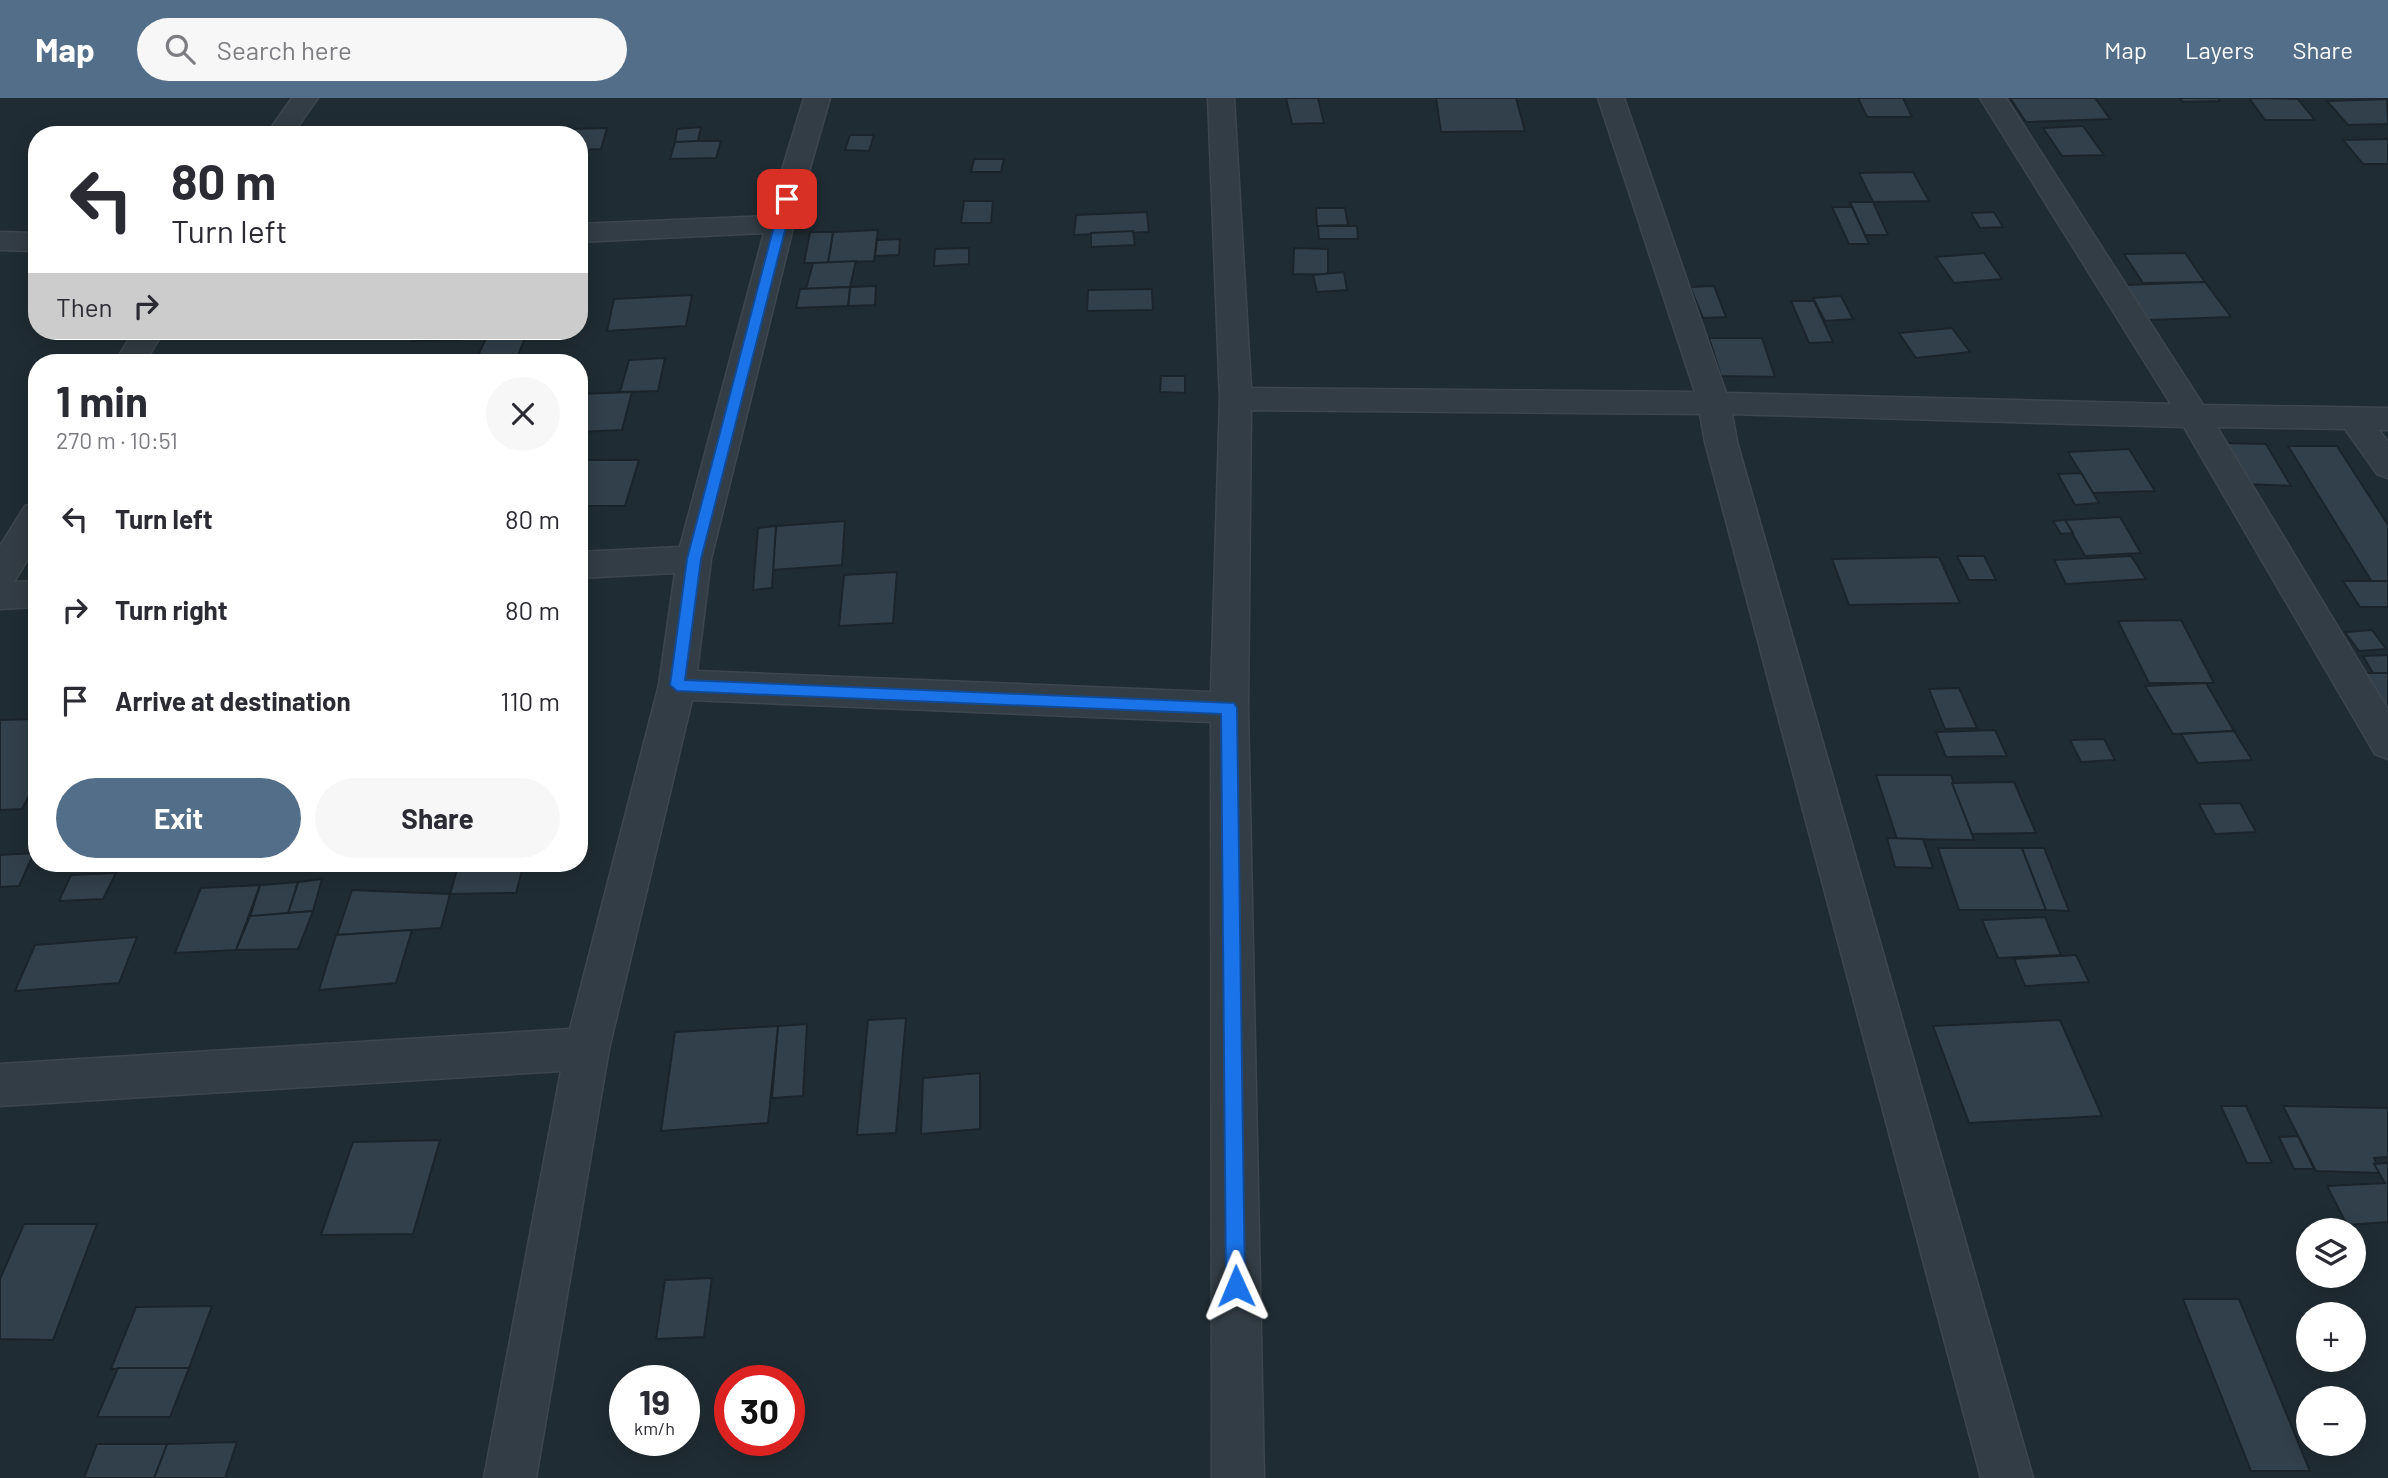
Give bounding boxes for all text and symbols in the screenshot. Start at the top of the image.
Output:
search box [137,18,627,81]
text: Map [35,29,95,69]
icon: search [161,30,199,68]
text: Search here [217,34,352,65]
text: Map [2104,35,2147,64]
text: Layers [2185,35,2254,64]
text: Share [2292,35,2353,64]
text: 80 m [171,151,276,210]
icon: left [56,154,147,245]
pin [757,169,817,229]
icon: arrive [768,180,806,218]
text: Turn left [171,211,288,249]
icon: right [127,287,165,325]
text: Then [56,291,113,322]
text: 1 min [56,375,148,425]
button: close [486,377,560,451]
text: 270 m · 10:51 [56,426,178,454]
icon: left [56,500,94,538]
text: Turn left [115,503,213,534]
text: 80 m [505,503,560,534]
icon: right [56,591,94,629]
text: Turn right [115,594,228,625]
text: 80 m [505,594,560,625]
icon: arrive [56,682,94,720]
text: Arrive at destination [115,685,351,716]
text: 110 m [500,685,560,716]
button: Exit [56,778,301,858]
button: Share [315,778,560,858]
map controls [2296,1218,2366,1456]
button: layers [2296,1218,2366,1288]
position arrow [1199,1249,1273,1323]
button: + [2296,1302,2366,1372]
speed limit sign: 30 [714,1365,805,1456]
text: 19 [639,1380,670,1422]
button: − [2296,1386,2366,1456]
text: km/h [634,1417,675,1439]

